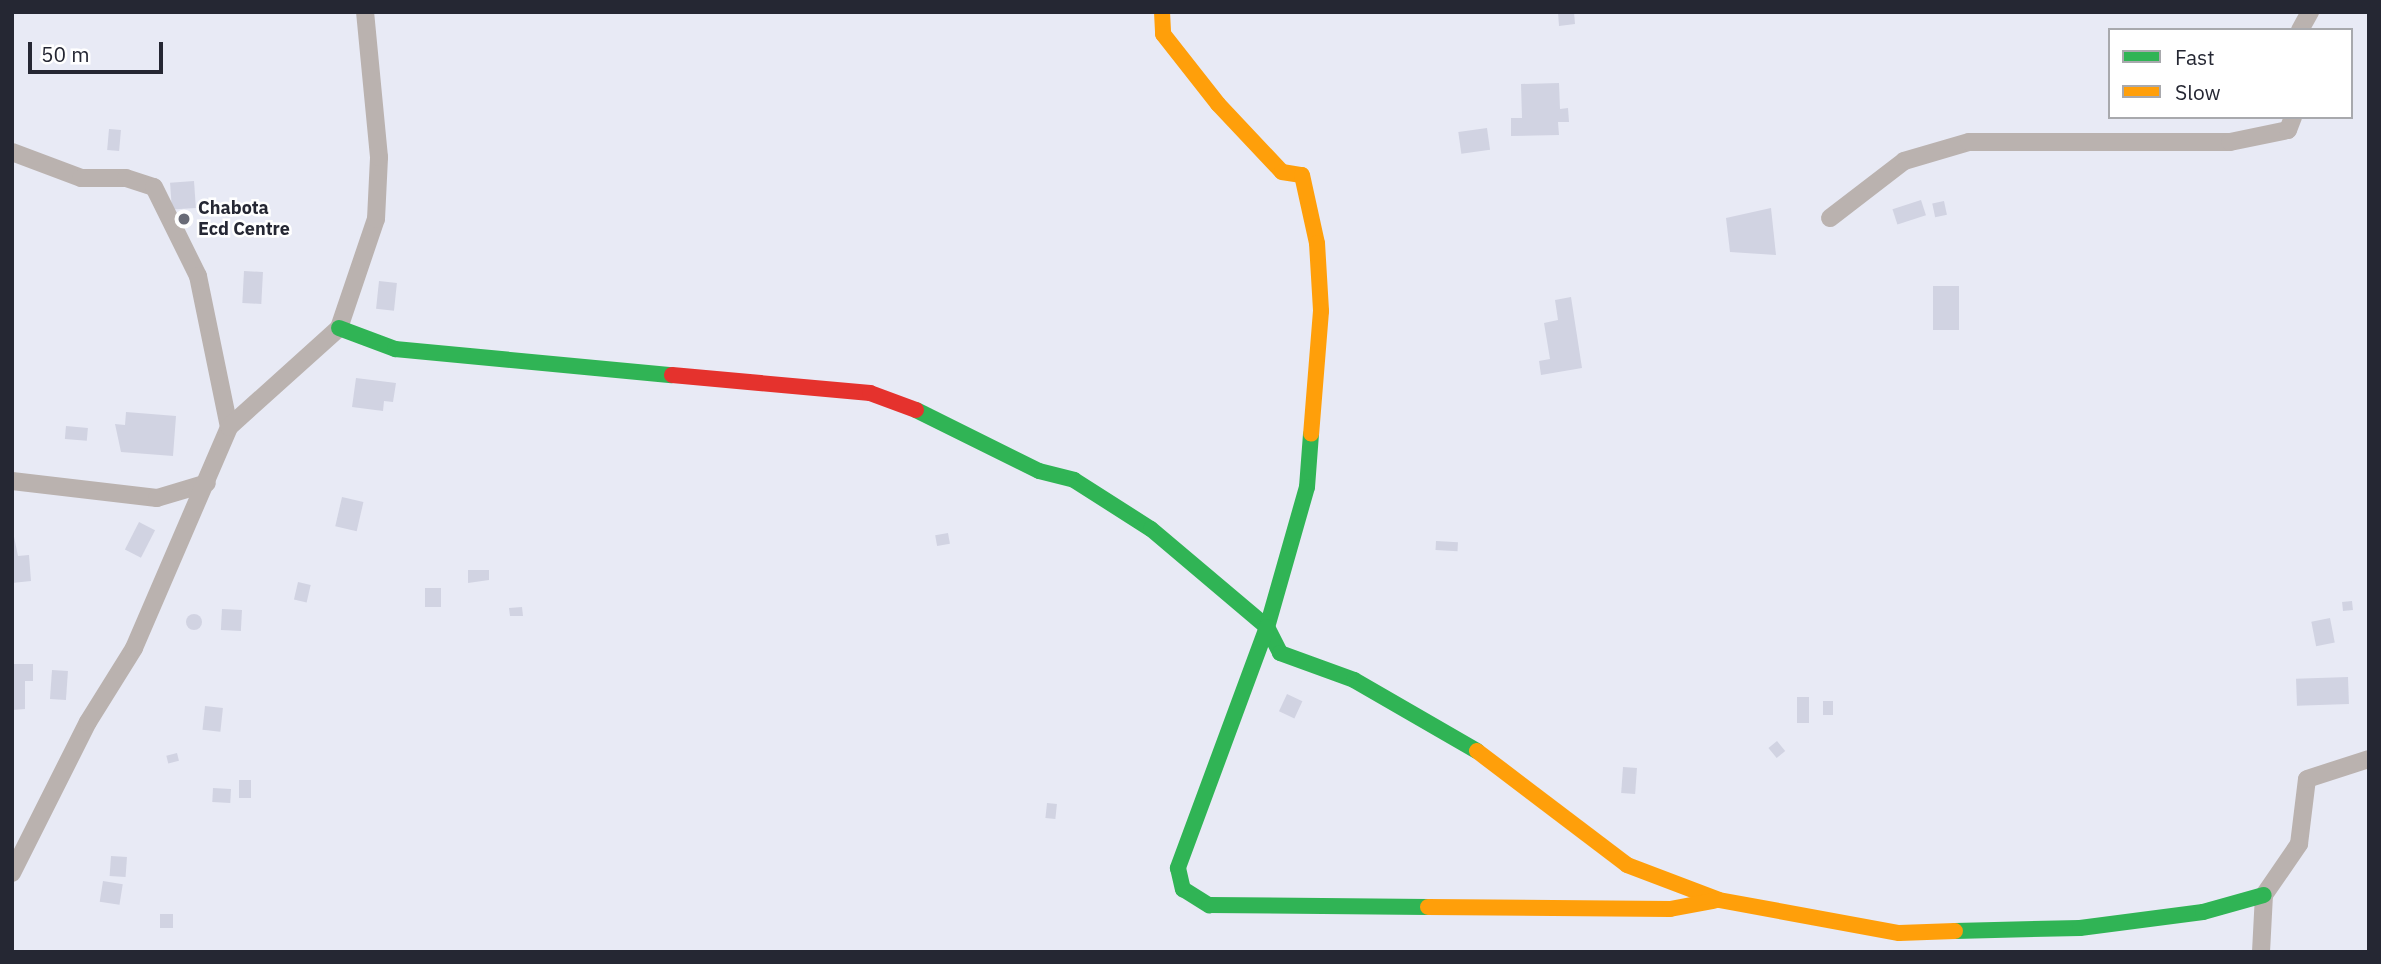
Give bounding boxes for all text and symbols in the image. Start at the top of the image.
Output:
scale bar [32,28,166,72]
legend [2108,28,2353,119]
text: 50 m [41,40,90,68]
text: Fast [2175,43,2215,71]
text: Slow [2175,78,2221,106]
place label: Chabota Ecd Centre [198,198,290,241]
marker: Chabota Ecd Centre [176,211,192,227]

